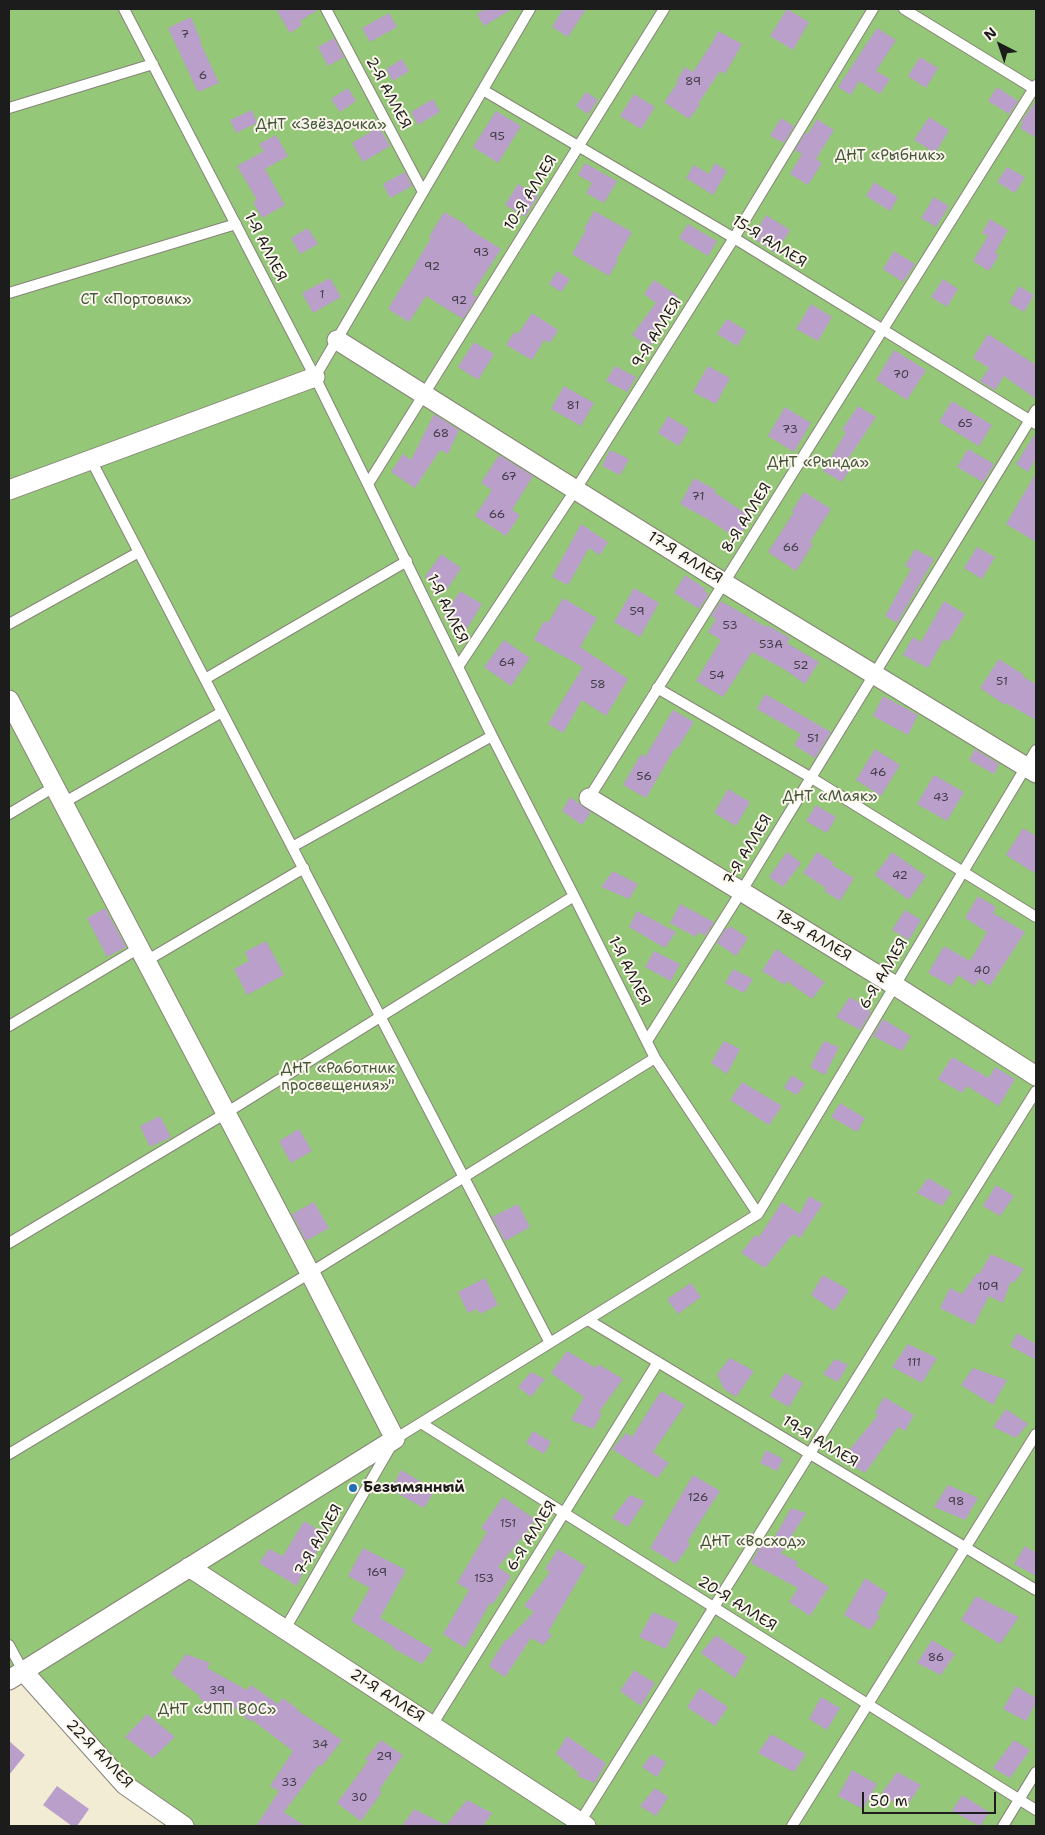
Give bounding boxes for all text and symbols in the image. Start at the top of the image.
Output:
north arrow [975,20,1025,70]
text: N [980,23,1000,44]
house number: 7 [181,28,189,42]
street label: 2-Я АЛЛЕЯ [362,54,414,132]
house number: 6 [199,69,207,83]
house number: 89 [685,75,701,89]
park label: ДНТ «Звёздочка» [256,116,386,134]
house number: 95 [489,130,505,144]
park label: ДНТ «Рыбник» [835,147,945,165]
street label: 10-Я АЛЛЕЯ [501,152,561,234]
street label: 1-Я АЛЛЕЯ [240,210,290,284]
street label: 15-Я АЛЛЕЯ [728,212,810,272]
house number: 93 [473,246,489,260]
house number: 92 [424,260,440,274]
house number: 1 [319,288,325,302]
park label: СТ «Портовик» [80,291,192,309]
house number: 92 [451,294,467,308]
street label: 9-Я АЛЛЕЯ [628,295,686,371]
house number: 70 [893,368,909,382]
house number: 81 [567,399,579,413]
house number: 65 [957,417,973,431]
house number: 73 [782,423,798,437]
house number: 68 [433,427,449,441]
park label: ДНТ «Рында» [767,454,869,472]
house number: 67 [501,470,517,484]
street label: 8-Я АЛЛЕЯ [718,480,776,556]
house number: 71 [692,490,704,504]
house number: 66 [489,508,505,522]
street label: 17-Я АЛЛЕЯ [644,528,726,588]
house number: 66 [783,541,799,555]
street label: 1-Я АЛЛЕЯ [422,571,472,647]
house number: 59 [629,605,645,619]
house number: 53 [722,619,738,633]
house number: 53А [759,638,783,652]
house number: 64 [499,656,515,670]
house number: 52 [793,659,809,673]
house number: 54 [709,669,725,683]
house number: 51 [996,675,1008,689]
house number: 58 [590,678,606,692]
house number: 51 [807,732,819,746]
house number: 46 [870,766,886,780]
house number: 56 [636,770,652,784]
park label: ДНТ «Маяк» [782,788,878,806]
house number: 43 [933,791,949,805]
street label: 7-Я АЛЛЕЯ [720,811,776,889]
house number: 42 [892,869,908,883]
street label: 18-Я АЛЛЕЯ [772,906,854,966]
street label: 1-Я АЛЛЕЯ [604,934,654,1008]
street label: 6-Я АЛЛЕЯ [856,935,912,1013]
house number: 40 [974,964,990,978]
park label: ДНТ «Работник просвещения»" [281,1060,395,1095]
house number: 109 [977,1280,999,1294]
house number: 111 [907,1356,921,1370]
street label: 19-Я АЛЛЕЯ [779,1412,861,1472]
place label: Безымянный [363,1479,465,1497]
marker: Безымянный [347,1482,359,1494]
house number: 126 [688,1491,708,1505]
house number: 98 [948,1495,964,1509]
street label: 6-Я АЛЛЕЯ [503,1498,561,1574]
street label: 7-Я АЛЛЕЯ [291,1501,347,1579]
house number: 151 [500,1517,516,1531]
park label: ДНТ «Восход» [700,1533,806,1551]
house number: 169 [367,1566,387,1580]
house number: 153 [474,1572,494,1586]
street label: 20-Я АЛЛЕЯ [694,1573,780,1635]
house number: 86 [928,1651,944,1665]
street label: 21-Я АЛЛЕЯ [347,1665,427,1727]
house number: 39 [209,1684,225,1698]
park label: ДНТ «УПП ВОС» [158,1701,276,1719]
street label: 22-Я АЛЛЕЯ [62,1716,136,1792]
house number: 34 [312,1738,328,1752]
house number: 29 [376,1750,392,1764]
house number: 33 [281,1776,297,1790]
scale bar [865,1782,999,1814]
house number: 30 [351,1791,367,1805]
text: 50 m [870,1791,908,1811]

